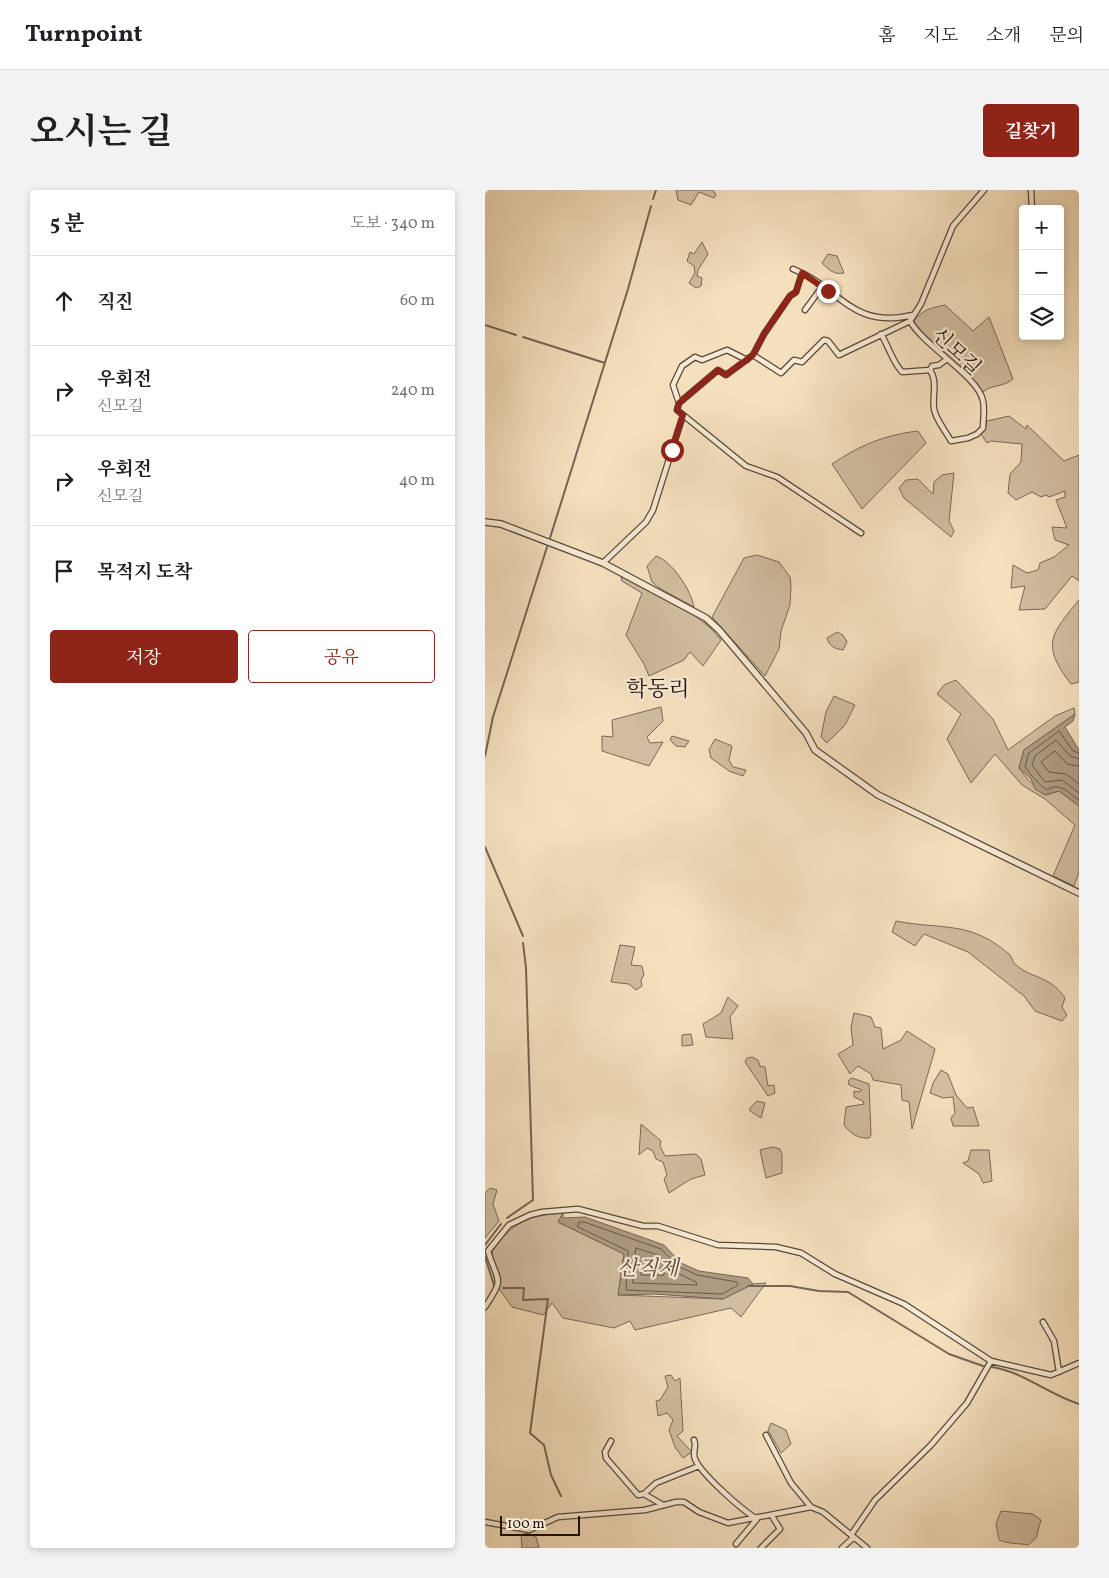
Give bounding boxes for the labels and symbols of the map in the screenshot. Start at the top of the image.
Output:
route end [817,280,840,303]
street label: 신모길 [925,322,986,382]
route start [661,439,684,462]
district label: 학동리 [626,675,690,706]
water label: 산직제 [618,1255,681,1284]
scale bar [500,1513,580,1536]

